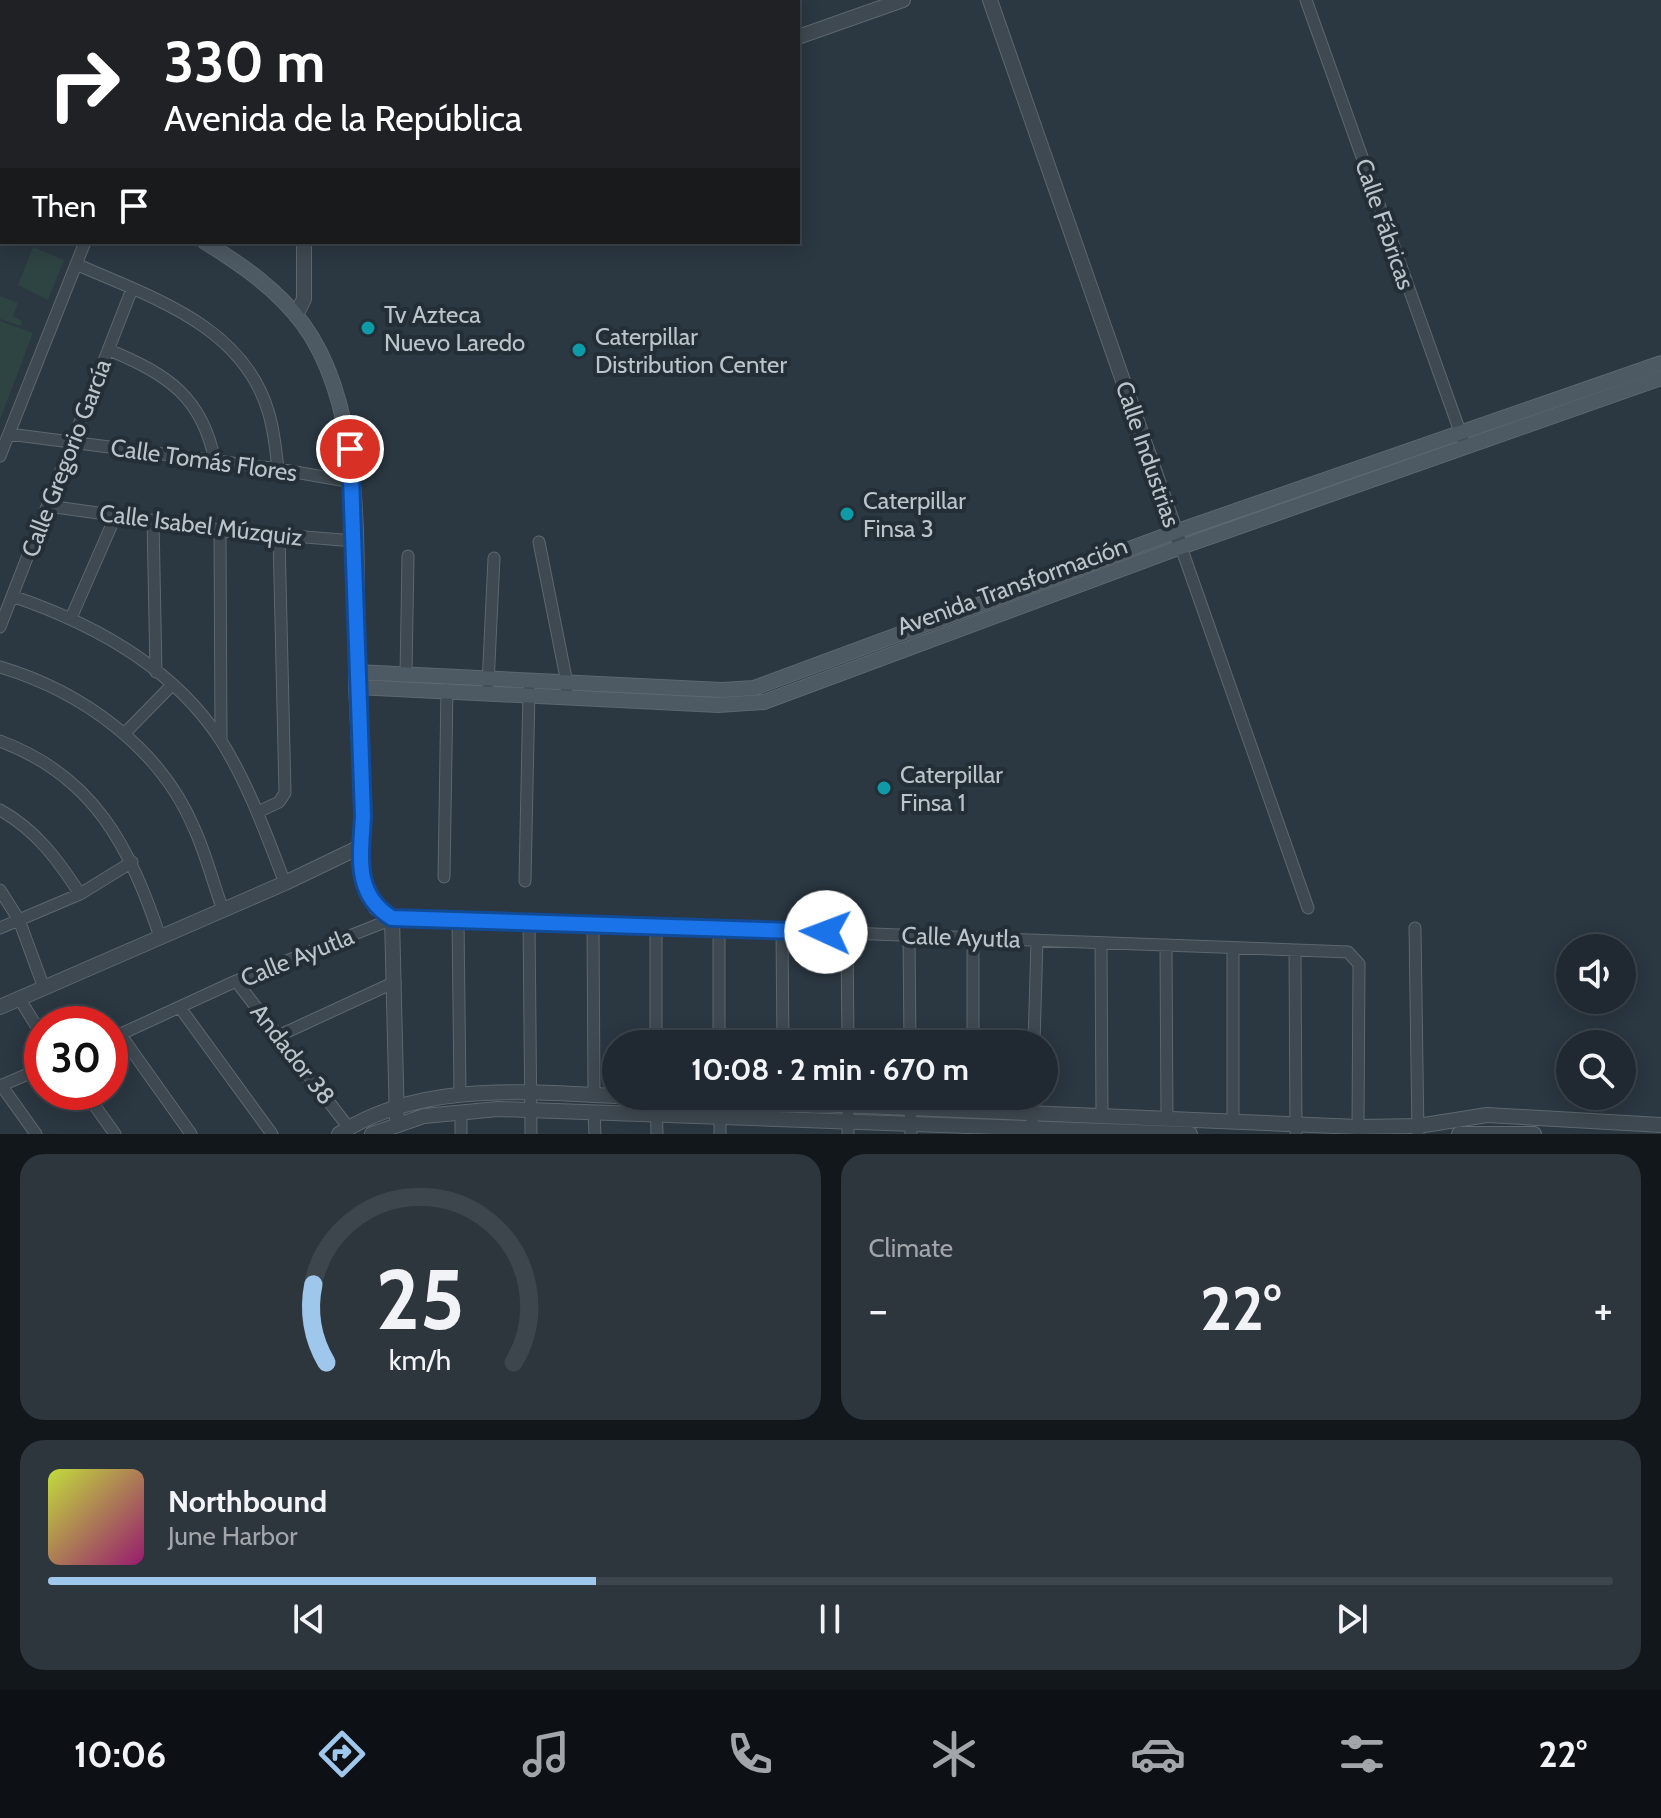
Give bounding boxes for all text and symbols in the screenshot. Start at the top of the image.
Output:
text: 330 m [164,28,325,96]
icon: right [32,32,136,136]
text: Avenida de la República [164,96,522,140]
street label: Calle Fábricas [1349,155,1421,293]
icon: arrive [112,184,156,228]
text: Then [32,188,96,225]
place label: Tv Azteca Nuevo Laredo [384,300,525,357]
marker: Tv Azteca Nuevo Laredo [359,319,377,337]
place label: Caterpillar Distribution Center [595,322,787,379]
marker: Caterpillar Distribution Center [570,341,588,359]
street label: Calle Gregorio García [15,355,117,561]
street label: Calle Industrias [1109,377,1187,531]
pin [316,415,384,483]
icon: arrive [328,427,372,471]
street label: Calle Tomás Flores [109,433,299,487]
place label: Caterpillar Finsa 3 [863,486,966,543]
street label: Calle Isabel Múzquiz [98,498,304,552]
marker: Caterpillar Finsa 3 [838,505,856,523]
street label: Avenida Transformación [893,531,1131,641]
place label: Caterpillar Finsa 1 [900,760,1003,817]
marker: Caterpillar Finsa 1 [875,779,893,797]
position arrow [784,890,868,974]
street label: Calle Ayutla [901,920,1021,954]
street label: Calle Ayutla [236,921,358,993]
map controls [1556,934,1636,1110]
button: sound [1556,934,1636,1014]
street label: Andador 38 [245,998,341,1110]
speed limit sign: 30 [24,1006,128,1110]
button: search [1556,1030,1636,1110]
text: 10:08 · 2 min · 670 m [691,1051,969,1088]
text: Climate [869,1232,953,1264]
text: 25 [376,1249,465,1350]
text: 22° [1200,1272,1281,1345]
text: − [869,1283,888,1336]
text: + [1594,1283,1613,1336]
text: km/h [389,1342,452,1377]
text: Northbound [168,1483,327,1520]
text: June Harbor [168,1520,297,1552]
icon: previous [287,1597,331,1641]
icon: pause [808,1597,852,1641]
icon: next [1330,1597,1374,1641]
icon: directions [314,1726,370,1782]
icon: music [518,1726,574,1782]
icon: phone [722,1726,778,1782]
icon: climate [926,1726,982,1782]
icon: car [1130,1726,1186,1782]
icon: filters [1334,1726,1390,1782]
text: 10:06 [74,1732,166,1776]
text: 22° [1538,1732,1587,1776]

